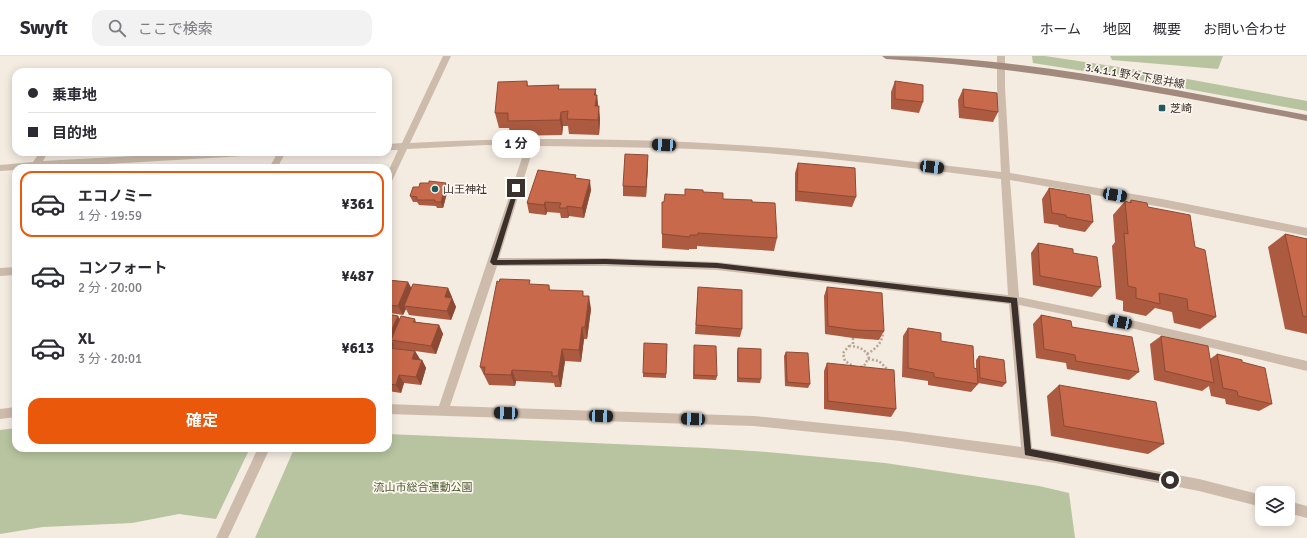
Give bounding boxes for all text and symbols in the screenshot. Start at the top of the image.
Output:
search box [92,10,372,46]
text: Swyft [20,16,68,40]
icon: search [106,17,128,39]
text: ここで検索 [138,20,213,38]
text: ホーム [1039,21,1081,38]
text: 地図 [1103,21,1131,38]
text: 概要 [1153,21,1181,38]
text: お問い合わせ [1203,21,1287,38]
street label: 3.4.1.1 野々下思井線 [1084,61,1186,91]
text: 乗車地 [52,86,97,104]
place label: 芝崎 [1170,102,1192,115]
marker: 芝崎 [1157,103,1167,113]
text: 目的地 [52,124,97,142]
callout: 1 分 [492,130,540,158]
text: 1 分 [505,136,527,152]
car [652,138,676,152]
car [919,160,945,174]
route end [507,179,525,197]
place label: 山王神社 [443,183,487,196]
marker: 山王神社 [430,184,440,194]
icon: car [30,186,66,222]
text: エコノミー [78,187,153,205]
car [1102,187,1128,203]
text: ¥361 [342,195,374,213]
text: 1 分 · 19:59 [78,208,142,224]
icon: car [30,258,66,294]
text: コンフォート [78,259,168,277]
text: ¥487 [342,267,374,285]
text: 2 分 · 20:00 [78,280,142,296]
car [1107,314,1133,330]
icon: car [30,330,66,366]
text: XL [78,330,95,348]
text: ¥613 [342,339,374,357]
text: 3 分 · 20:01 [78,351,142,367]
button: 確定 [28,398,376,444]
car [494,407,518,419]
car [589,410,613,422]
car [681,413,705,425]
route start [1161,471,1179,489]
park label: 流山市総合運動公園 [374,481,473,494]
map controls [1255,486,1295,526]
button: layers [1255,486,1295,526]

